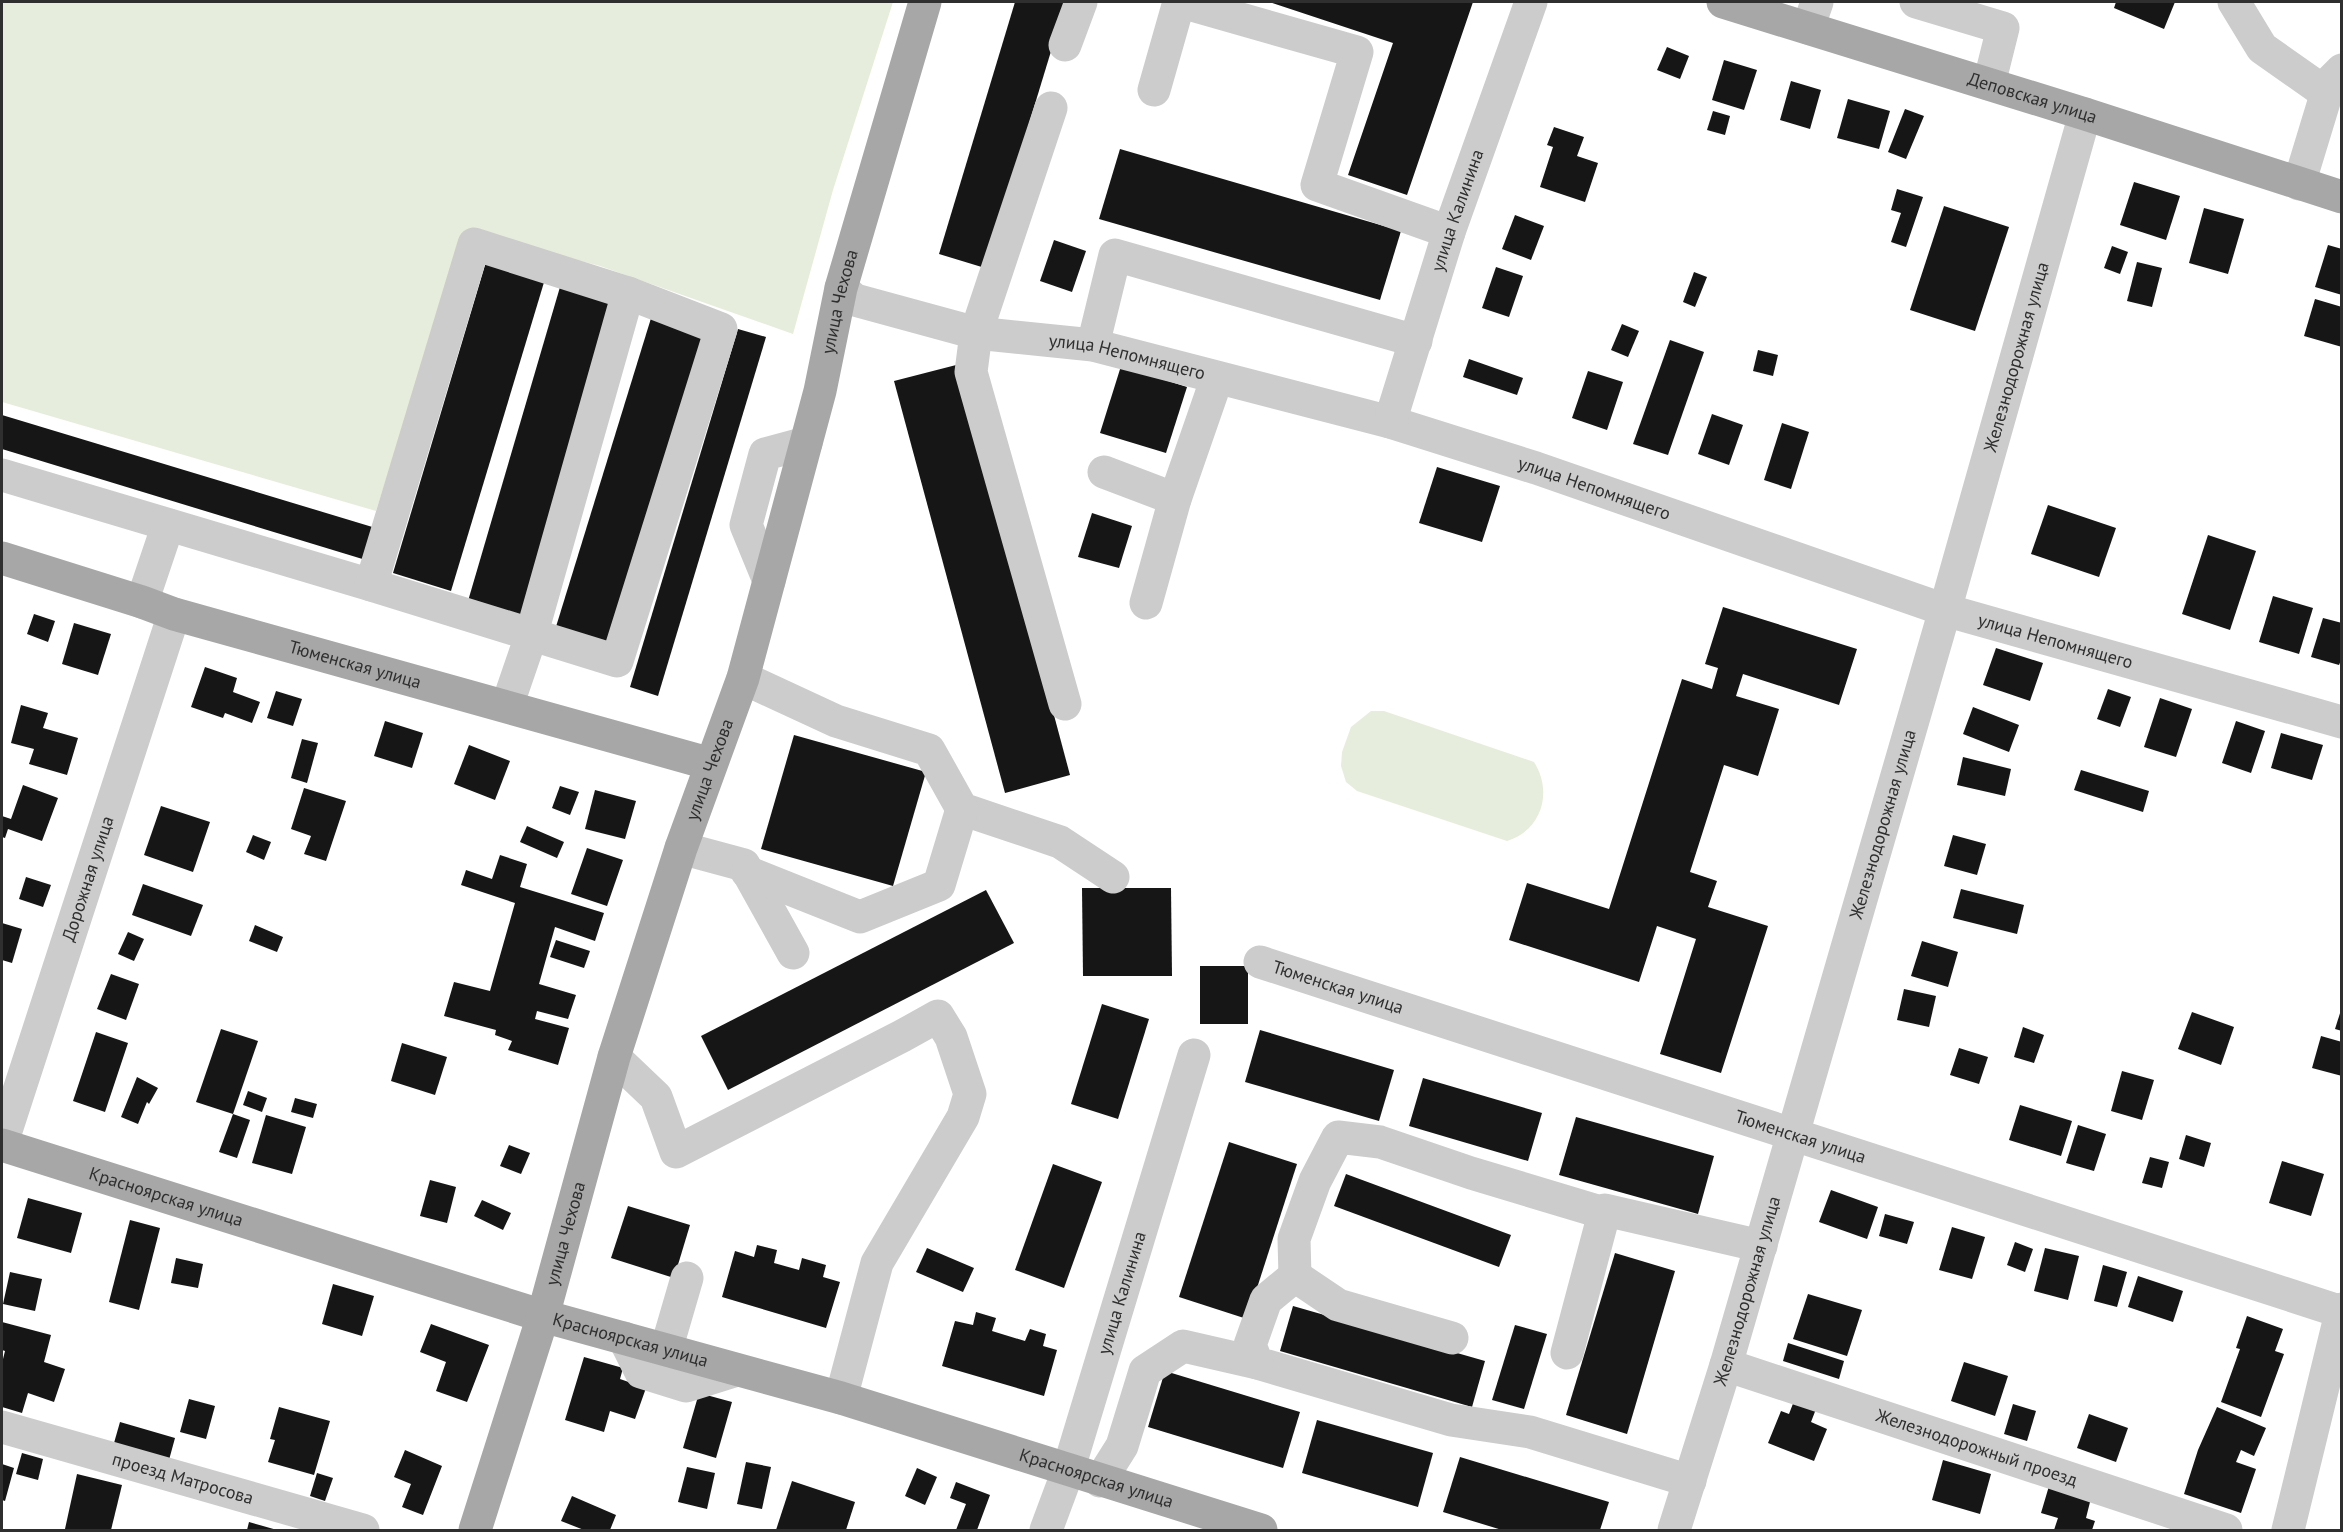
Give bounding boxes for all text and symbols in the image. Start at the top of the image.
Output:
street label: Деповская улица [1965,67,2100,128]
street label: улица Калинина [1425,146,1489,274]
street label: улица Чехова [816,247,863,356]
street label: Железнодорожная улица [1978,259,2054,456]
street label: улица Непомнящего [1048,329,1208,385]
street label: улица Непомнящего [1515,451,1674,525]
street label: улица Непомнящего [1975,608,2136,673]
street label: Тюменская улица [287,635,424,694]
street label: улица Чехова [680,715,738,824]
street label: Железнодорожная улица [1844,727,1921,923]
street label: Дорожная улица [56,813,119,944]
street label: Тюменская улица [1270,955,1407,1019]
street label: Тюменская улица [1732,1104,1869,1168]
street label: Красноярская улица [86,1161,246,1231]
street label: улица Чехова [540,1179,590,1288]
street label: Железнодорожная улица [1708,1193,1785,1390]
street label: улица Калинина [1092,1228,1151,1357]
street label: Красноярская улица [550,1307,711,1372]
street label: Железнодорожный проезд [1872,1403,2081,1491]
street label: Красноярская улица [1016,1443,1176,1513]
street label: проезд Матросова [110,1447,256,1509]

